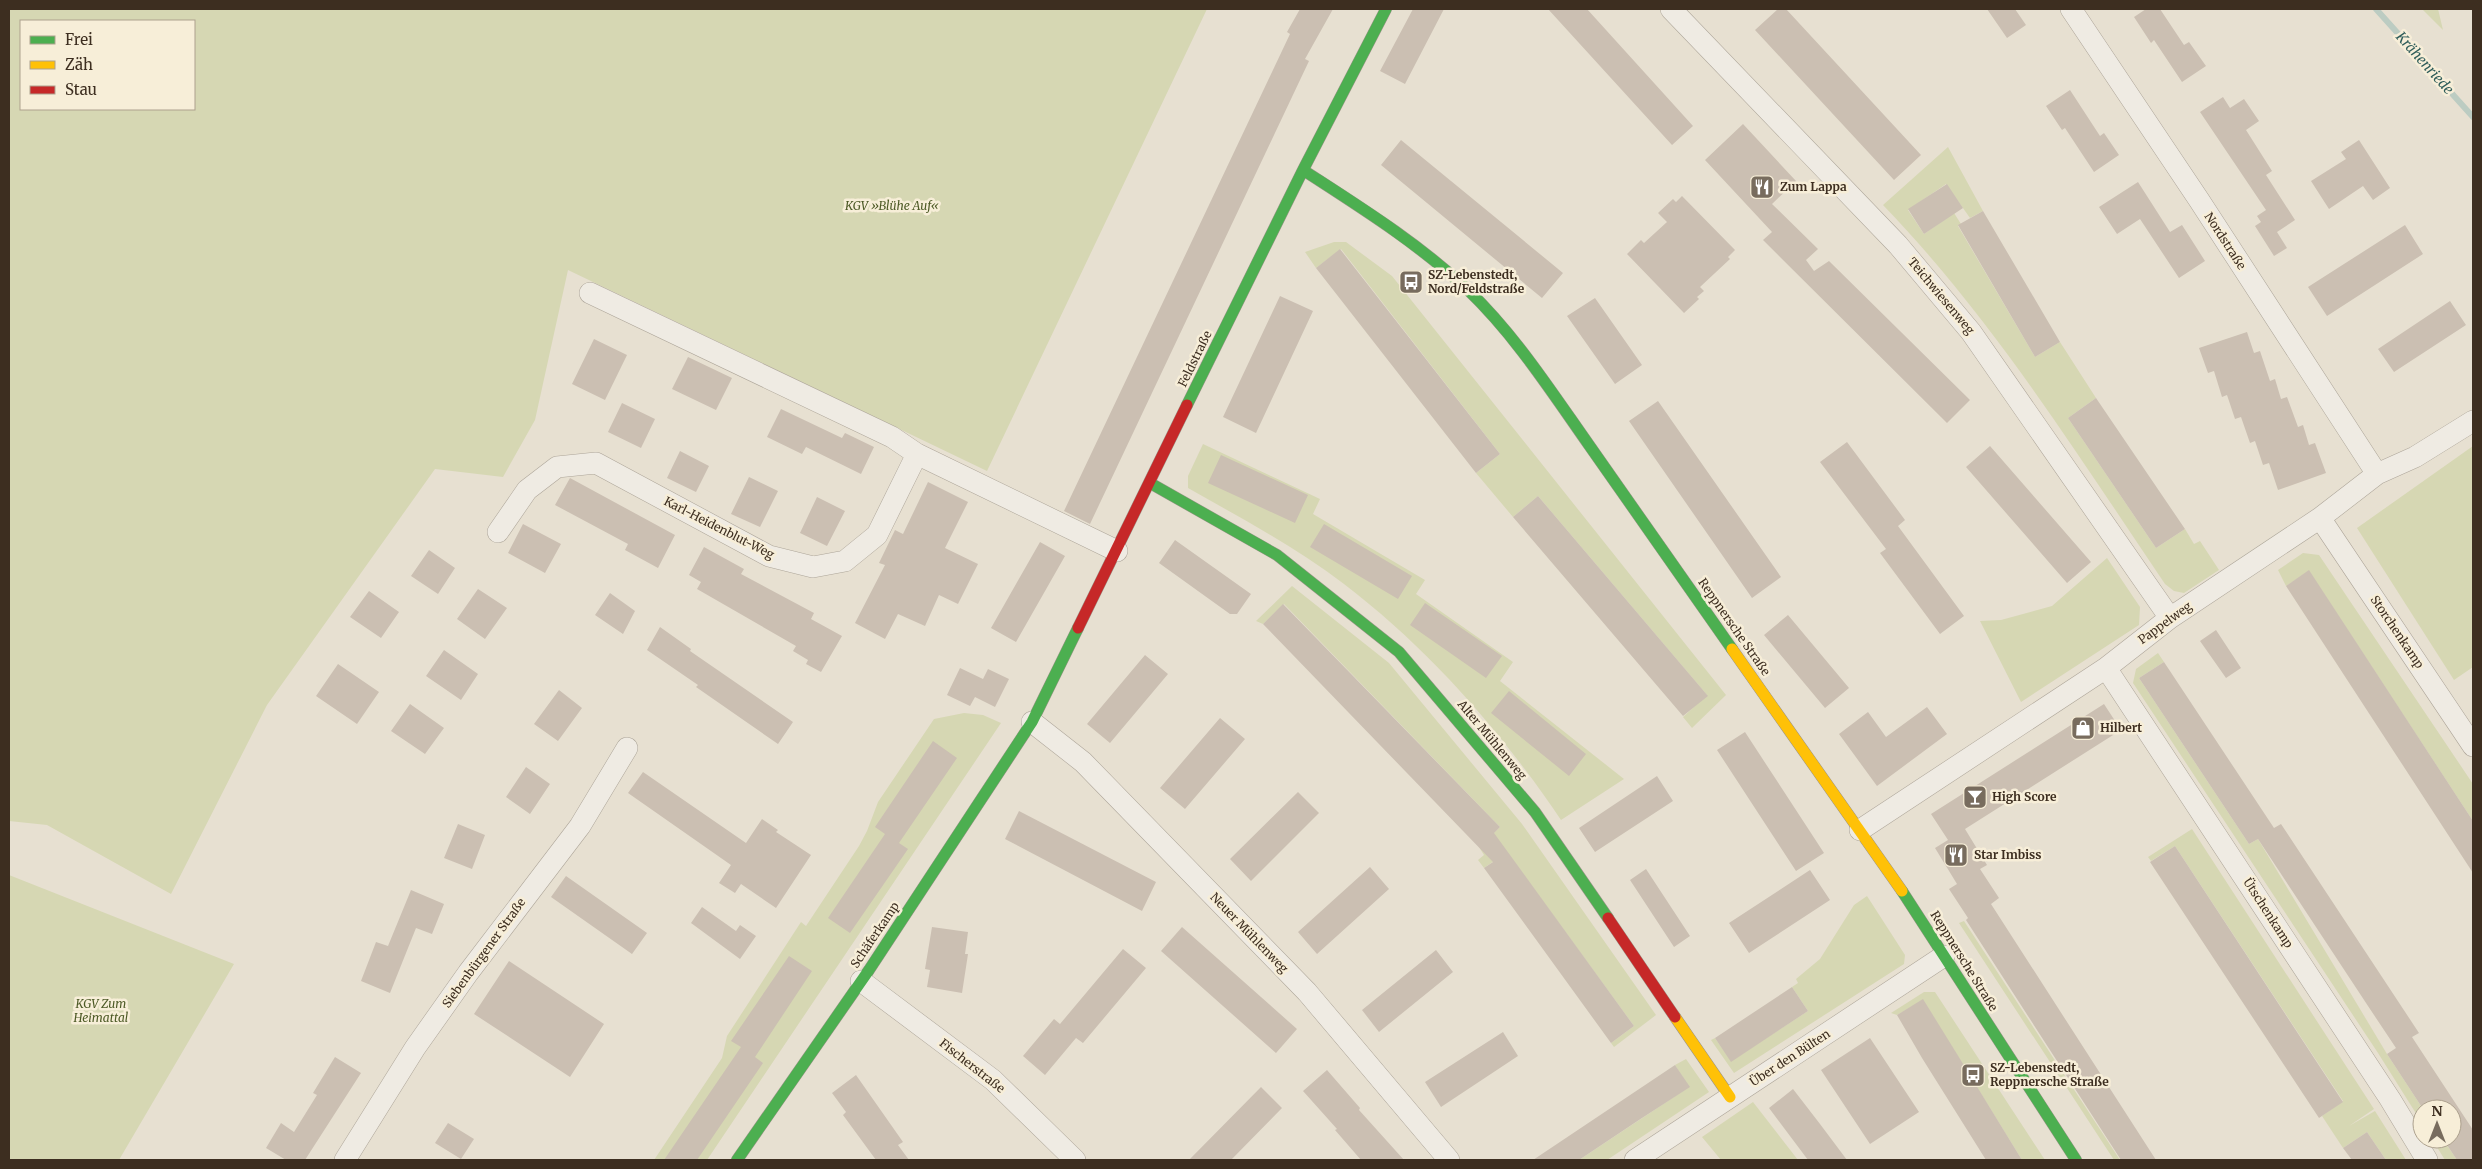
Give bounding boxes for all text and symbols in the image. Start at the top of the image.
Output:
legend [20,20,195,110]
water label: Krähenriede [2392,27,2458,98]
text: Frei [65,30,93,49]
text: Zäh [65,55,93,74]
text: Stau [65,80,97,99]
restaurant icon: Zum Lappa [1749,174,1775,200]
place label: Zum Lappa [1780,179,1847,194]
park label: KGV »Blühe Auf« [844,198,939,213]
street label: Nordstraße [2201,209,2249,272]
street label: Teichwiesenweg [1905,254,1978,338]
place label: SZ-Lebenstedt, Nord/Feldstraße [1428,267,1525,296]
bus stop icon: SZ-Lebenstedt, Nord/Feldstraße [1398,269,1424,295]
street label: Feldstraße [1175,328,1215,389]
street label: Karl-Heidenblut-Weg [662,493,778,562]
street label: Reppnersche Straße [1695,575,1774,678]
street label: Storchenkamp [2368,592,2427,671]
street label: Pappelweg [2135,598,2195,647]
street label: Alter Mühlenweg [1454,696,1531,783]
shop icon: Hilbert [2070,715,2096,741]
place label: Hilbert [2100,720,2142,735]
bar icon: High Score [1962,784,1988,810]
place label: High Score [1992,789,2057,804]
restaurant icon: Star Imbiss [1943,842,1969,868]
place label: Star Imbiss [1974,847,2041,862]
street label: Ütschenkamp [2240,875,2297,951]
street label: Neuer Mühlenweg [1207,889,1292,976]
street label: Siebenbürgener Straße [439,895,528,1011]
street label: Schäferkamp [847,899,902,971]
street label: Reppnersche Straße [1928,908,2001,1014]
park label: KGV Zum Heimattal [73,996,129,1025]
street label: Über den Bülten [1747,1026,1833,1089]
street label: Fischerstraße [937,1035,1008,1096]
place label: SZ-Lebenstedt, Reppnersche Straße [1990,1060,2109,1089]
bus stop icon: SZ-Lebenstedt, Reppnersche Straße [1960,1062,1986,1088]
north arrow [2412,1099,2462,1149]
text: N [2431,1102,2443,1120]

